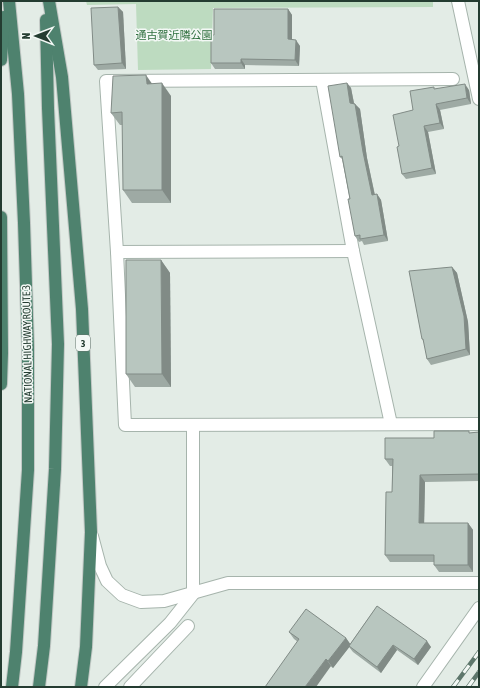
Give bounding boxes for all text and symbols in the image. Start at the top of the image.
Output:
north arrow [16,16,56,56]
park label: 通古賀近隣公園 [136,29,213,41]
text: N [20,33,32,39]
street label: NATIONAL HIGHWAY ROUTE 3 [20,285,34,403]
road number: 3 [76,335,90,351]

